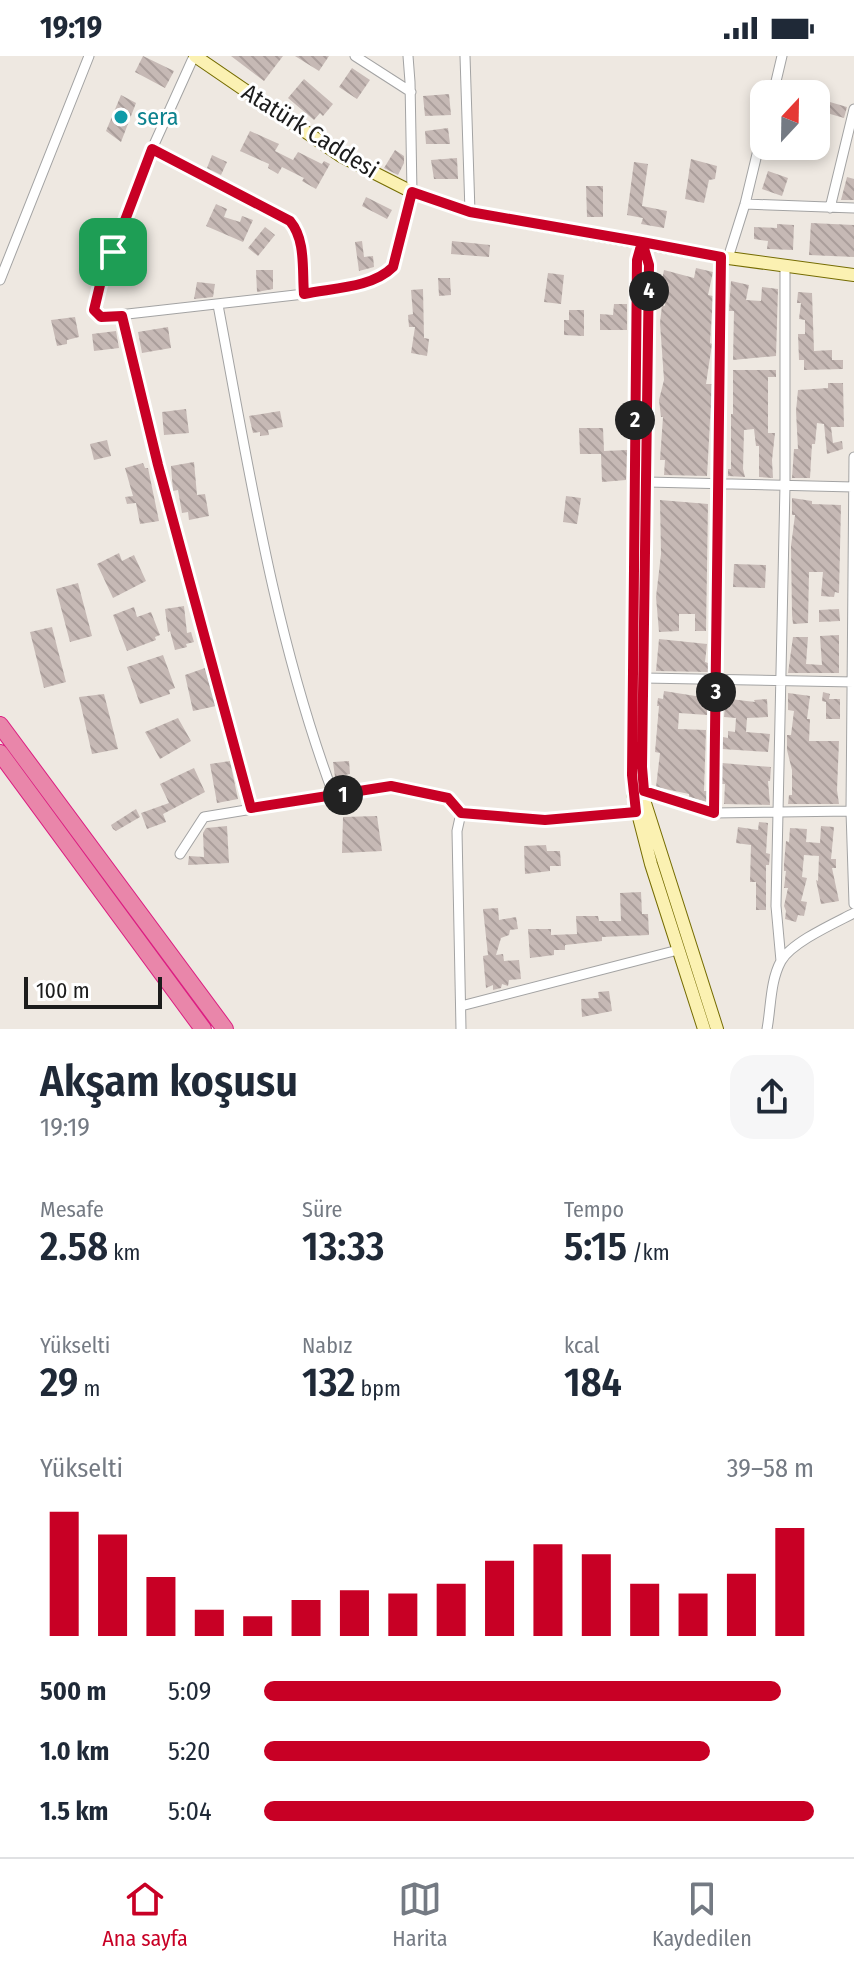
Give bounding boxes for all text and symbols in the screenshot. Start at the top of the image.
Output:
text: 19:19 [40,10,102,46]
street label: Atatürk Caddesi [237,78,383,184]
north arrow [750,80,830,160]
map controls [750,80,830,160]
place label: sera [137,103,179,131]
marker: sera [112,108,130,126]
pin [79,218,147,286]
icon: arrive [91,230,135,274]
pin: 4 [629,271,669,311]
text: 4 [643,277,655,304]
pin: 2 [615,400,655,440]
text: 2 [630,406,640,433]
pin: 3 [696,672,736,712]
text: 3 [711,678,721,705]
pin: 1 [323,775,363,815]
text: 1 [338,781,348,808]
scale bar [24,973,162,1009]
text: 100 m [36,977,90,1004]
text: Akşam koşusu [40,1055,298,1108]
button: share [730,1055,814,1139]
text: 19:19 [40,1112,90,1143]
text: Mesafe [40,1196,104,1223]
text: Süre [302,1196,342,1223]
text: Tempo [564,1196,624,1223]
text: 2.58 [40,1223,108,1271]
text: 13:33 [302,1223,384,1271]
text: 5:15 [564,1223,627,1271]
text: km [108,1239,140,1266]
text: /km [627,1239,670,1266]
text: Yükselti [40,1332,110,1359]
text: Nabız [302,1332,352,1359]
text: kcal [564,1332,600,1359]
text: 29 [40,1359,78,1407]
text: 132 [302,1359,355,1407]
text: 184 [564,1359,622,1407]
text: m [78,1375,101,1402]
text: bpm [355,1375,401,1402]
text: Yükselti [40,1453,123,1484]
text: 39–58 m [727,1453,814,1484]
text: 500 m [40,1676,106,1707]
text: 5:09 [168,1676,211,1707]
text: 1.0 km [40,1736,109,1767]
text: 5:20 [168,1736,210,1767]
text: 1.5 km [40,1796,108,1827]
text: 5:04 [168,1796,212,1827]
tab: Ana sayfa [102,1877,188,1952]
tab: Harita [392,1877,447,1952]
tab: Kaydedilen [652,1877,752,1952]

